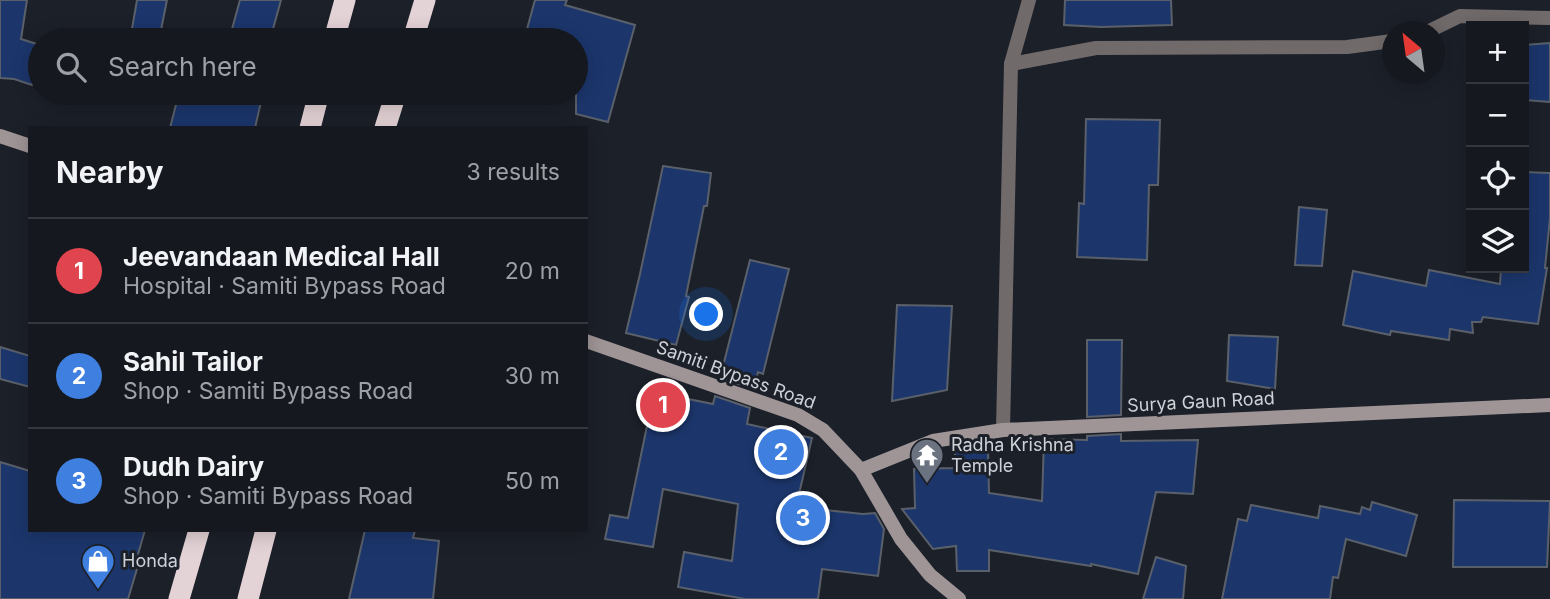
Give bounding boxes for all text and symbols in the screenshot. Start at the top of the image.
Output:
north arrow [1382,21,1445,84]
map controls [1466,21,1529,273]
button: + [1466,21,1529,84]
search box [28,28,588,105]
icon: search [52,48,90,86]
text: Search here [108,51,257,82]
button: − [1466,84,1529,147]
button: locate [1466,147,1529,210]
text: Nearby [56,154,164,190]
text: 3 results [467,158,560,186]
button: layers [1466,210,1529,273]
text: Jeevandaan Medical Hall [123,241,440,272]
text: 1 [74,257,84,285]
text: 20 m [505,257,560,285]
text: Hospital · Samiti Bypass Road [123,272,446,300]
your location [689,297,723,331]
street label: Samiti Bypass Road [654,336,819,413]
text: Sahil Tailor [123,346,263,377]
text: 2 [72,362,86,390]
text: 30 m [505,362,560,390]
text: Shop · Samiti Bypass Road [123,377,413,405]
pin: 1 [640,379,686,431]
street label: Surya Gaun Road [1127,387,1275,416]
pin: 2 [758,426,804,478]
place label: Radha Krishna Temple [951,434,1074,476]
temple icon: Radha Krishna Temple [908,436,946,485]
text: Dudh Dairy [123,451,264,482]
text: 3 [72,467,86,495]
text: 50 m [505,467,560,495]
text: Shop · Samiti Bypass Road [123,482,413,510]
pin: 3 [780,492,826,544]
shop icon: Honda [79,542,117,591]
place label: Honda [122,550,178,571]

